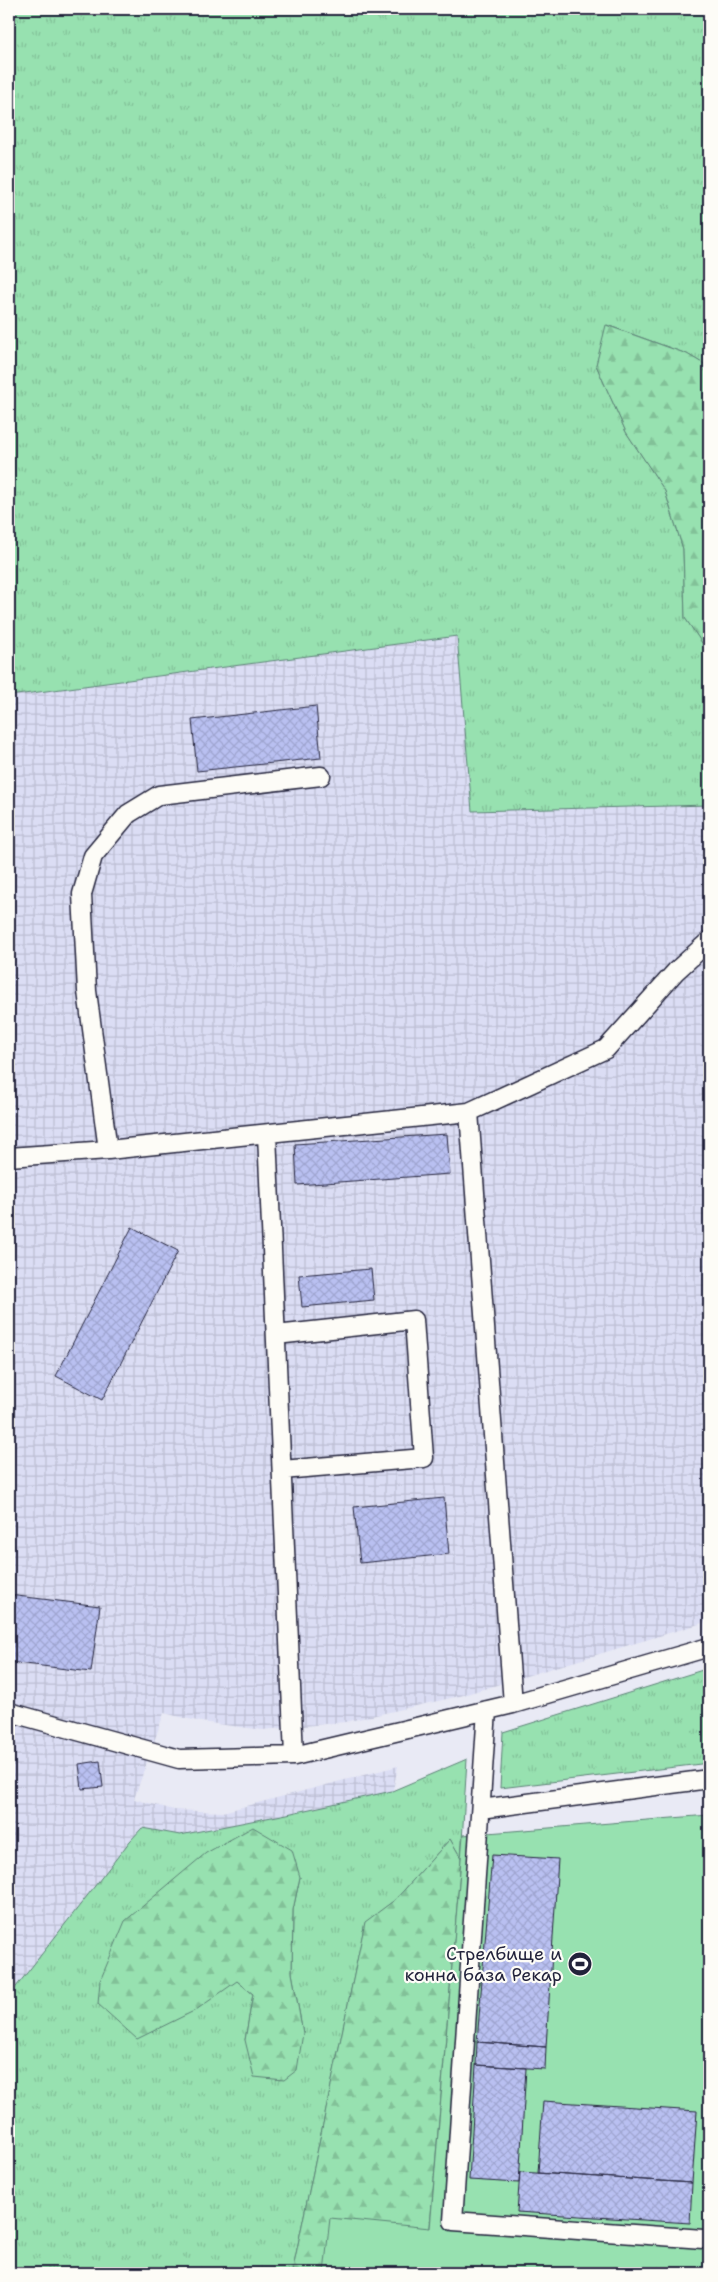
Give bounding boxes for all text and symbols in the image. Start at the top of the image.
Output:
place label: Стрелбище и конна база Рекар [405,1942,562,1987]
sports icon: Стрелбище и конна база Рекар [567,1951,593,1977]

